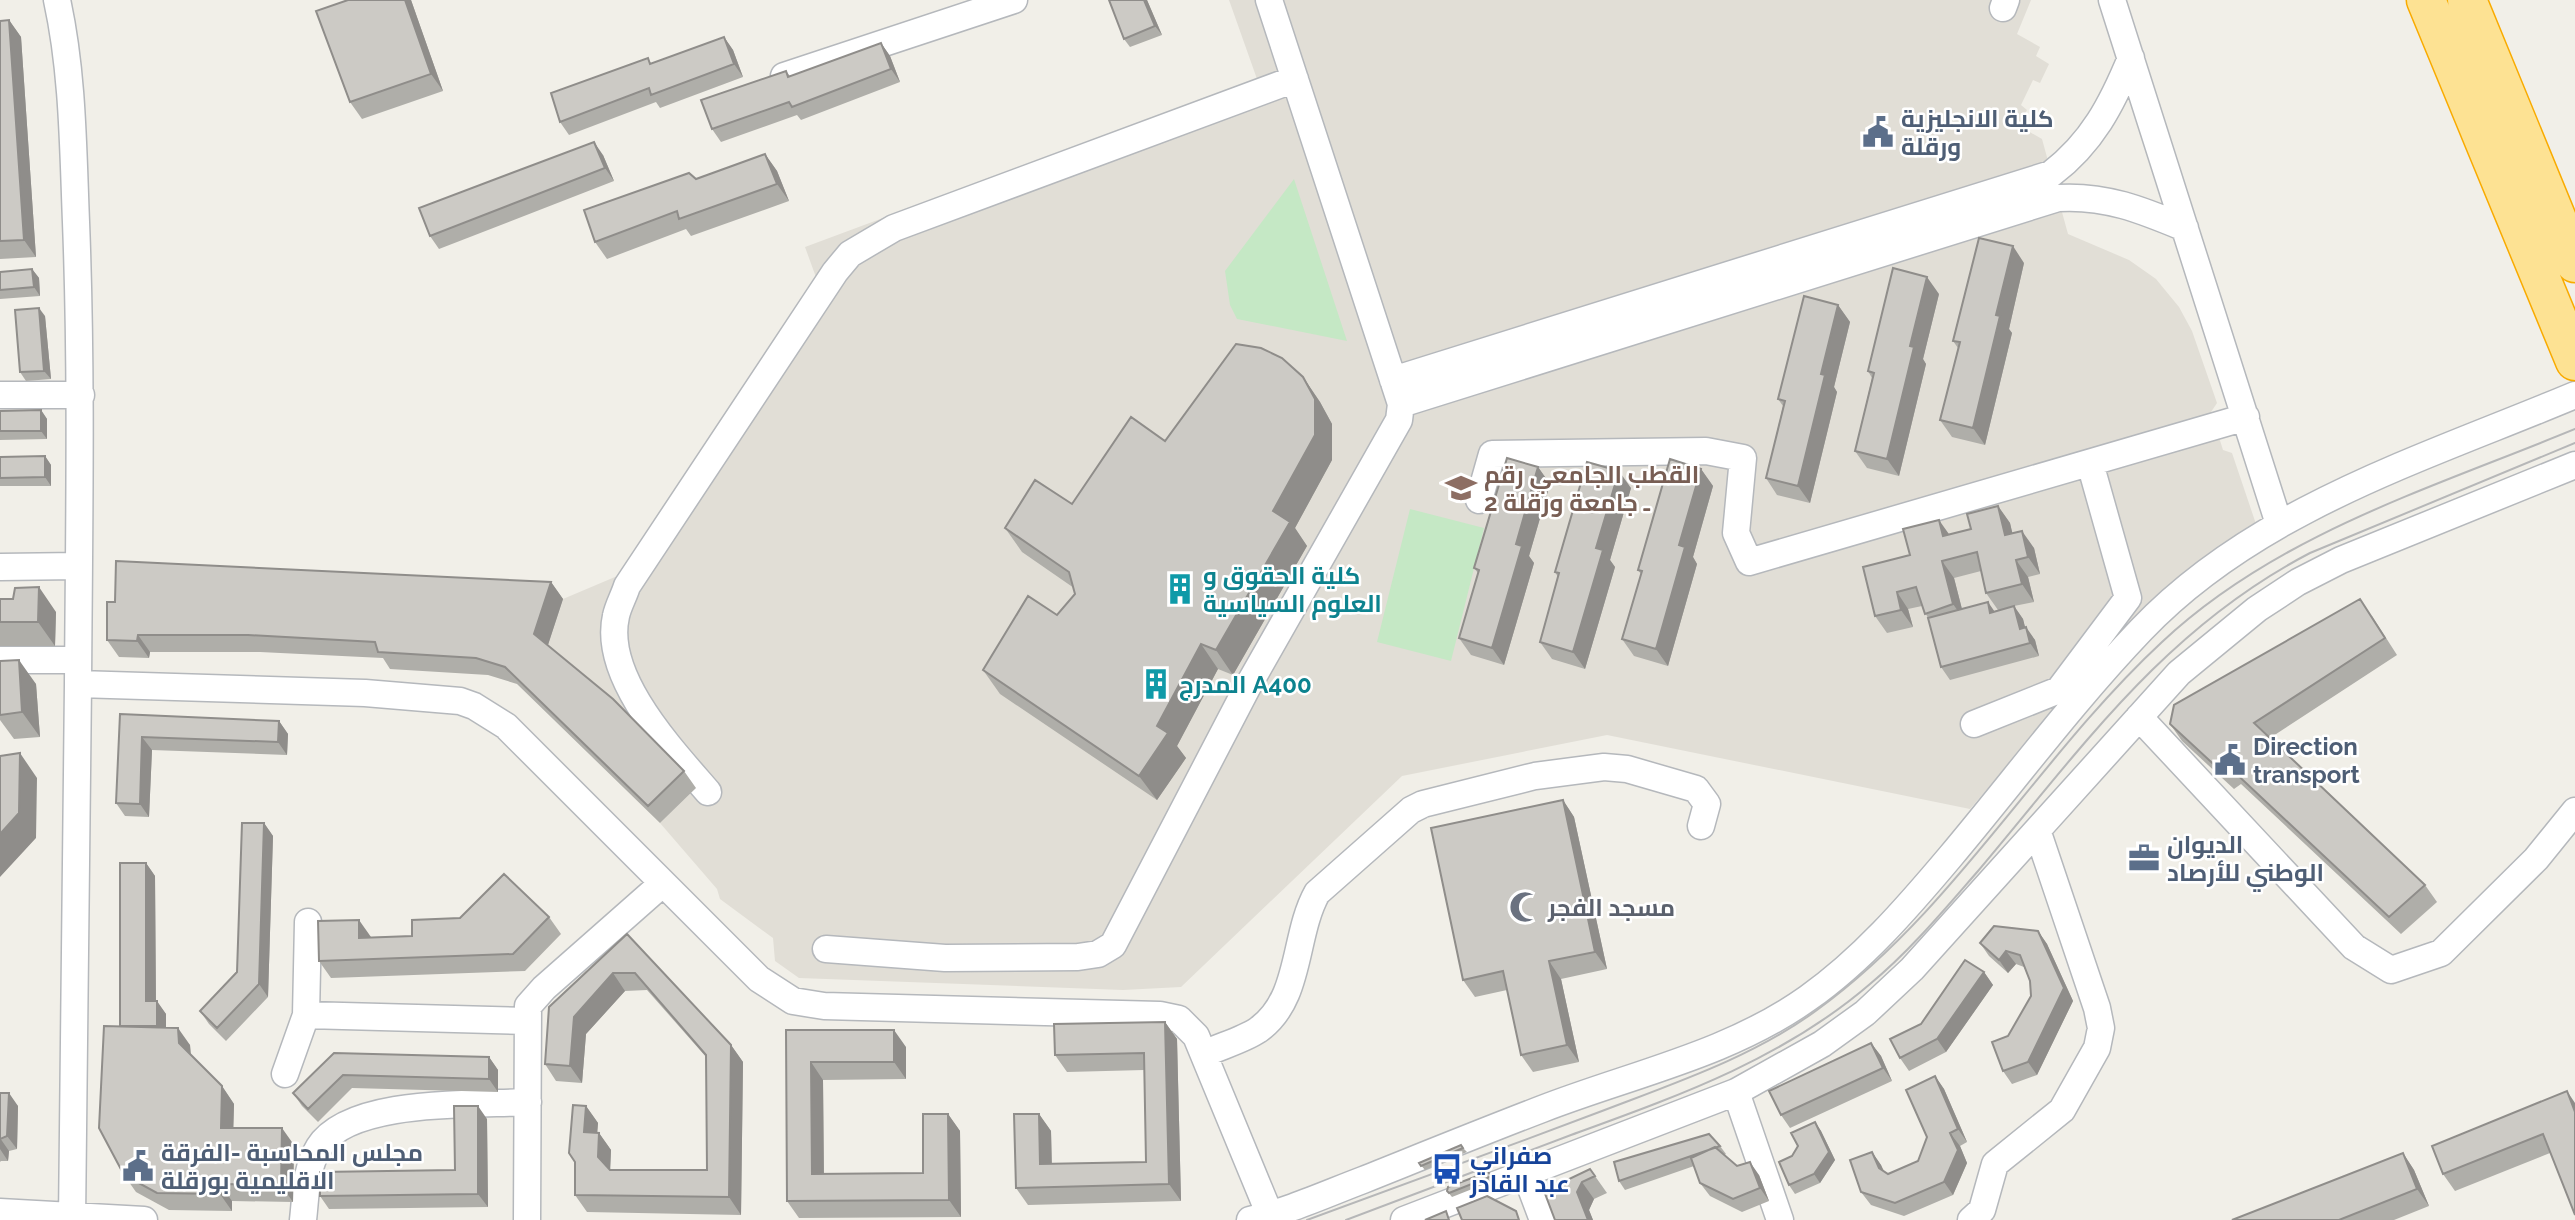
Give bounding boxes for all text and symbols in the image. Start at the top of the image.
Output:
place label: كلية الانجليزية ورقلة [1901,104,2054,161]
public building icon: كلية الانجليزية ورقلة [1861,115,1895,149]
place label: القطب الجامعي رقم 2 ـ جامعة ورقلة [1484,460,1699,517]
school or university icon: القطب الجامعي رقم 2 ـ جامعة ورقلة [1444,471,1478,505]
place label: كلية الحقوق و العلوم السياسية [1203,561,1382,620]
building icon: كلية الحقوق و العلوم السياسية [1163,572,1197,606]
building icon: المدرج A400 [1139,667,1173,701]
place label: المدرج A400 [1179,670,1312,701]
place label: Direction transport [2253,732,2360,789]
public building icon: Direction transport [2213,743,2247,777]
place label: الديوان الوطني للأرصاد [2167,830,2324,892]
office icon: الديوان الوطني للأرصاد [2127,841,2161,875]
mosque icon: مسجد الفجر [1508,890,1542,924]
place label: مسجد الفجر [1547,893,1675,922]
place label: مجلس المحاسبة -الفرقة الاقليمية بورقلة [161,1138,423,1195]
place label: صفراني عبد القادر [1469,1141,1570,1198]
public building icon: مجلس المحاسبة -الفرقة الاقليمية بورقلة [121,1149,155,1183]
bus stop icon: صفراني عبد القادر [1430,1152,1464,1186]

